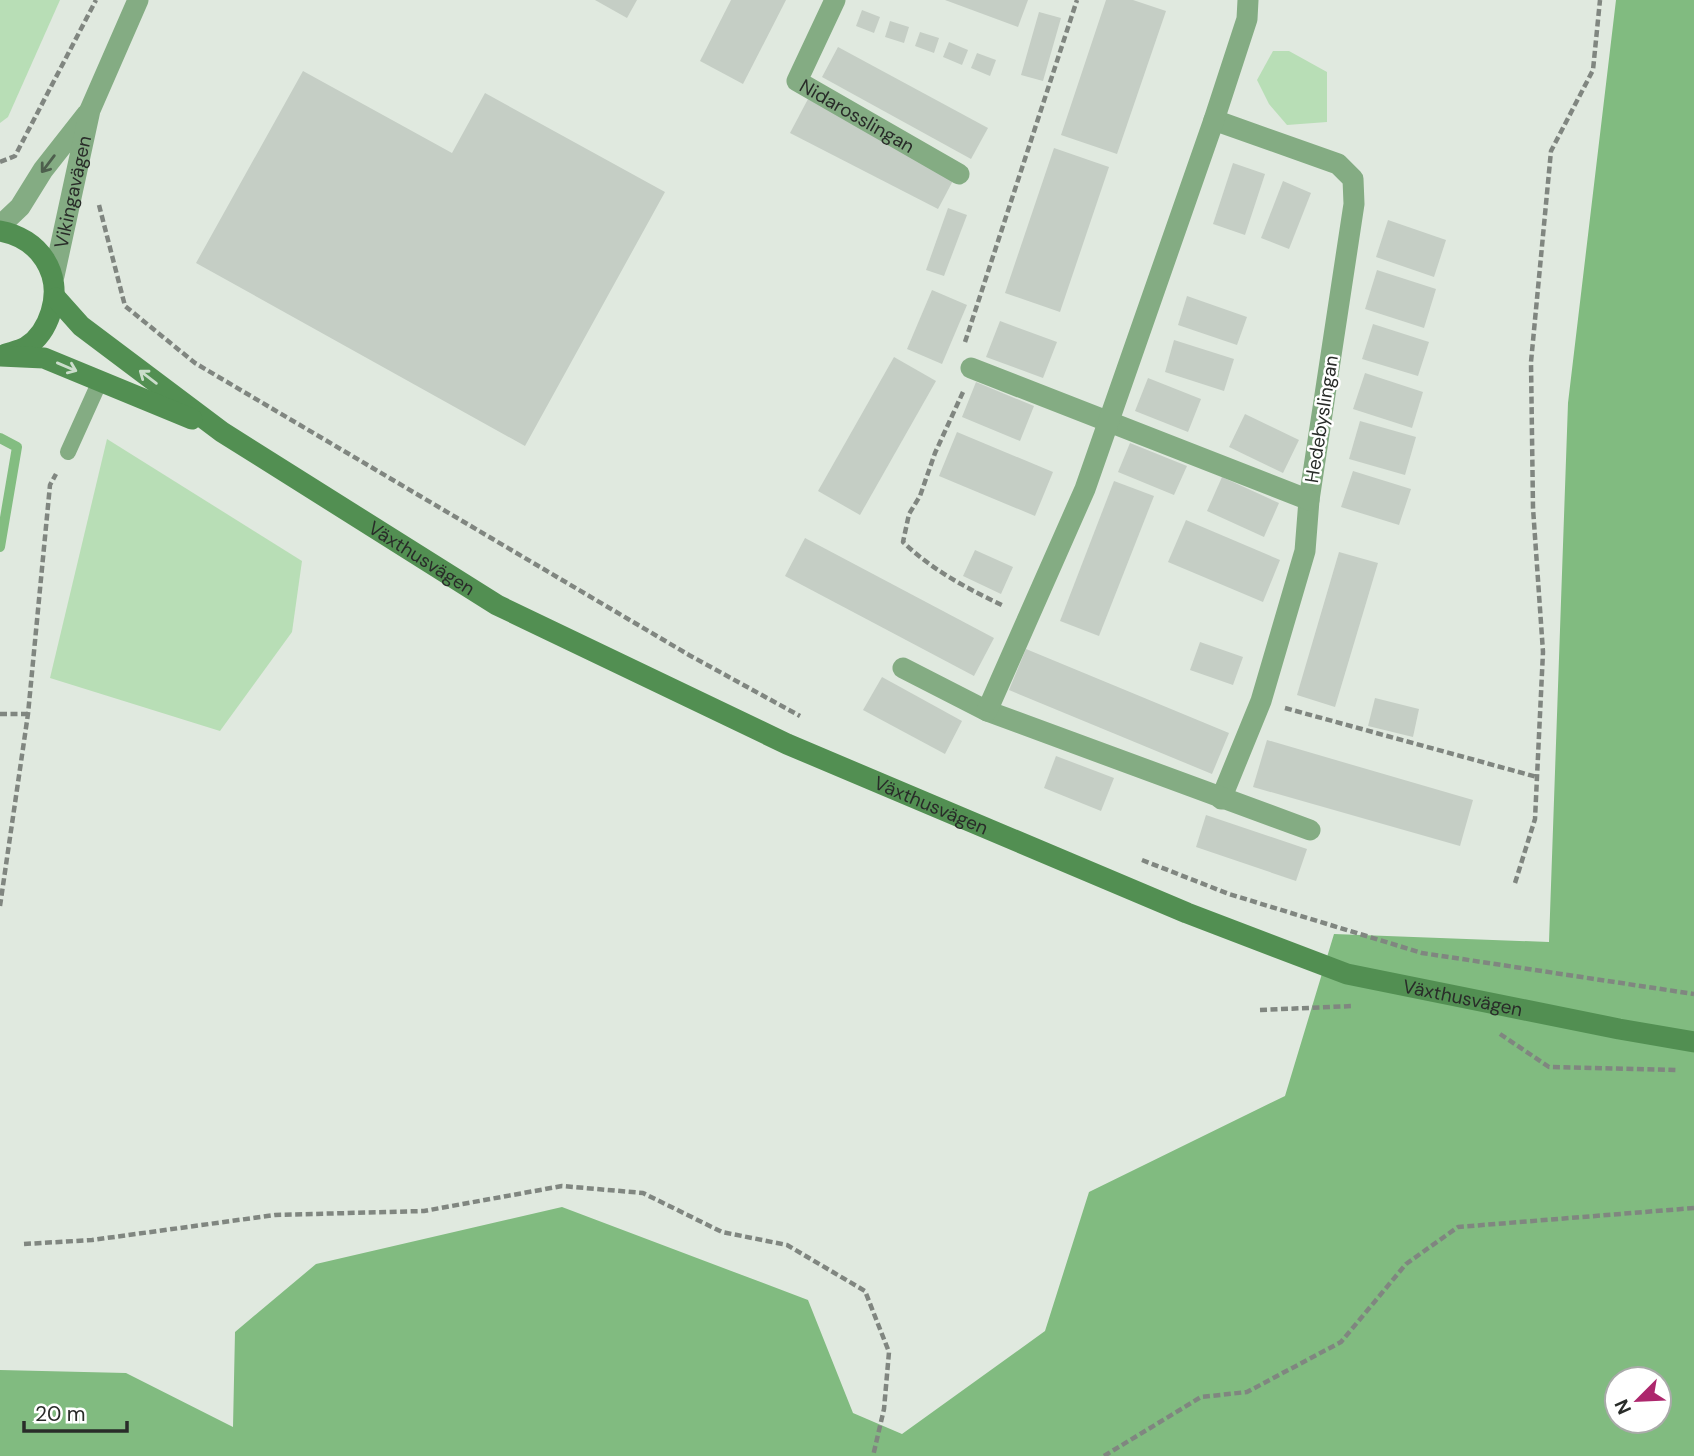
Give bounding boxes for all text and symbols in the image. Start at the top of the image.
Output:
street label: Nidarosslingan [795,73,919,159]
street label: Vikingavägen [48,133,97,251]
one-way arrow [41,154,56,172]
street label: Hedebyslingan [1299,354,1344,485]
one-way arrow [55,361,77,374]
one-way arrow [139,369,158,384]
street label: Växthusvägen [363,515,480,601]
street label: Växthusvägen [870,770,992,841]
street label: Växthusvägen [1401,974,1525,1022]
north arrow [1603,1365,1673,1435]
scale bar [24,1390,128,1434]
text: N [1609,1395,1637,1418]
text: 20 m [35,1400,86,1428]

